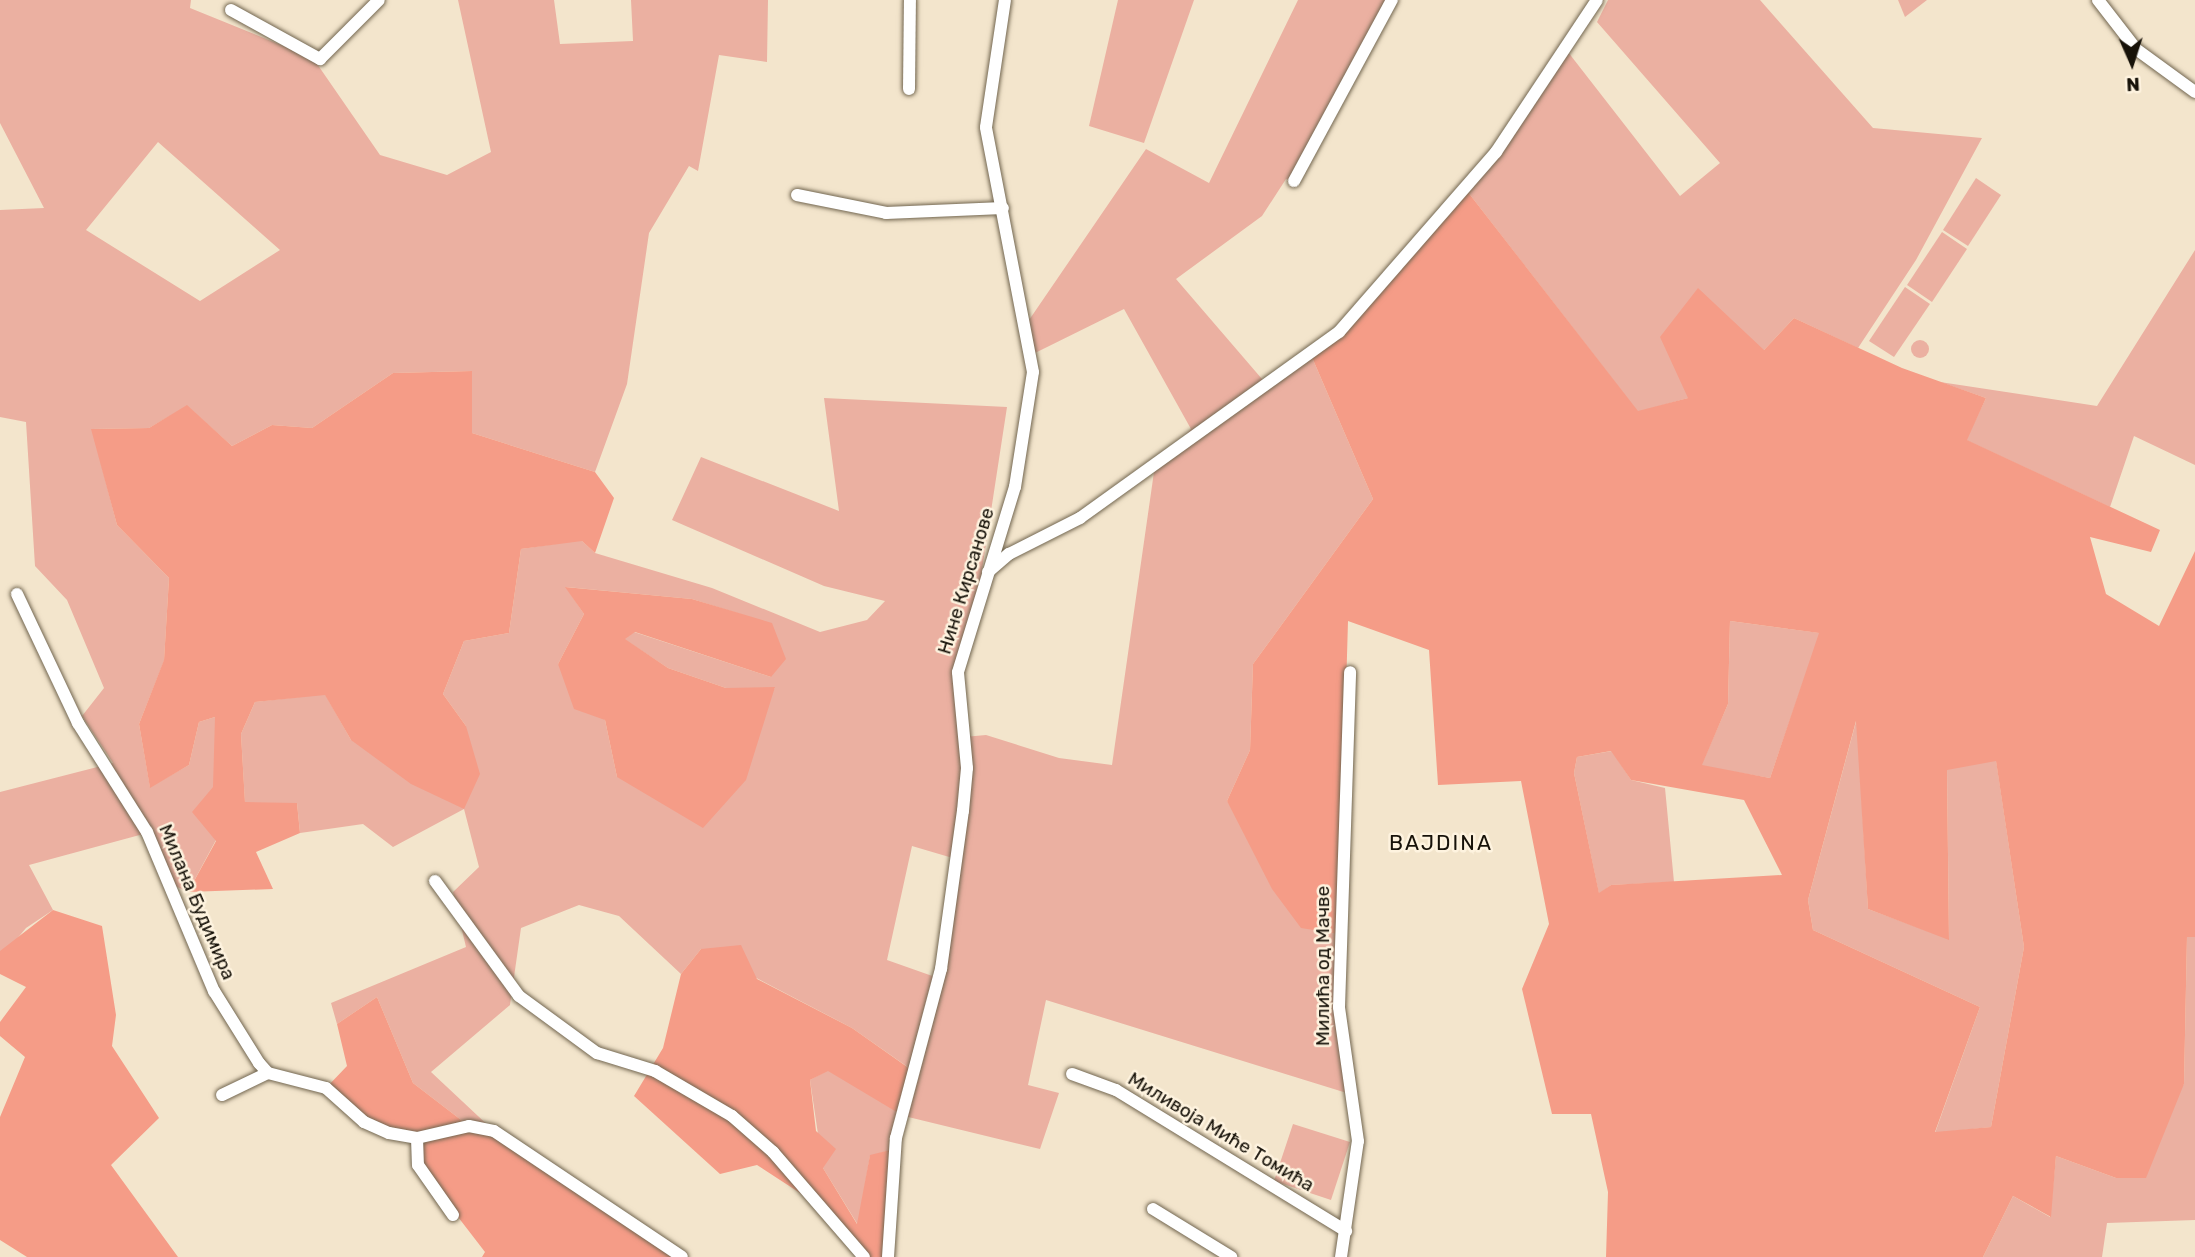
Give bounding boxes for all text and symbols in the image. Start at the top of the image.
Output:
north arrow [2097,28,2167,98]
text: N [2126,73,2141,96]
street label: Нине Кирсанове [933,505,999,657]
street label: Милана Будимира [154,821,240,983]
district label: BAJDINA [1390,830,1492,856]
street label: Милића од Мачве [1312,886,1334,1046]
street label: Миливоја Миће Томића [1124,1067,1318,1197]

